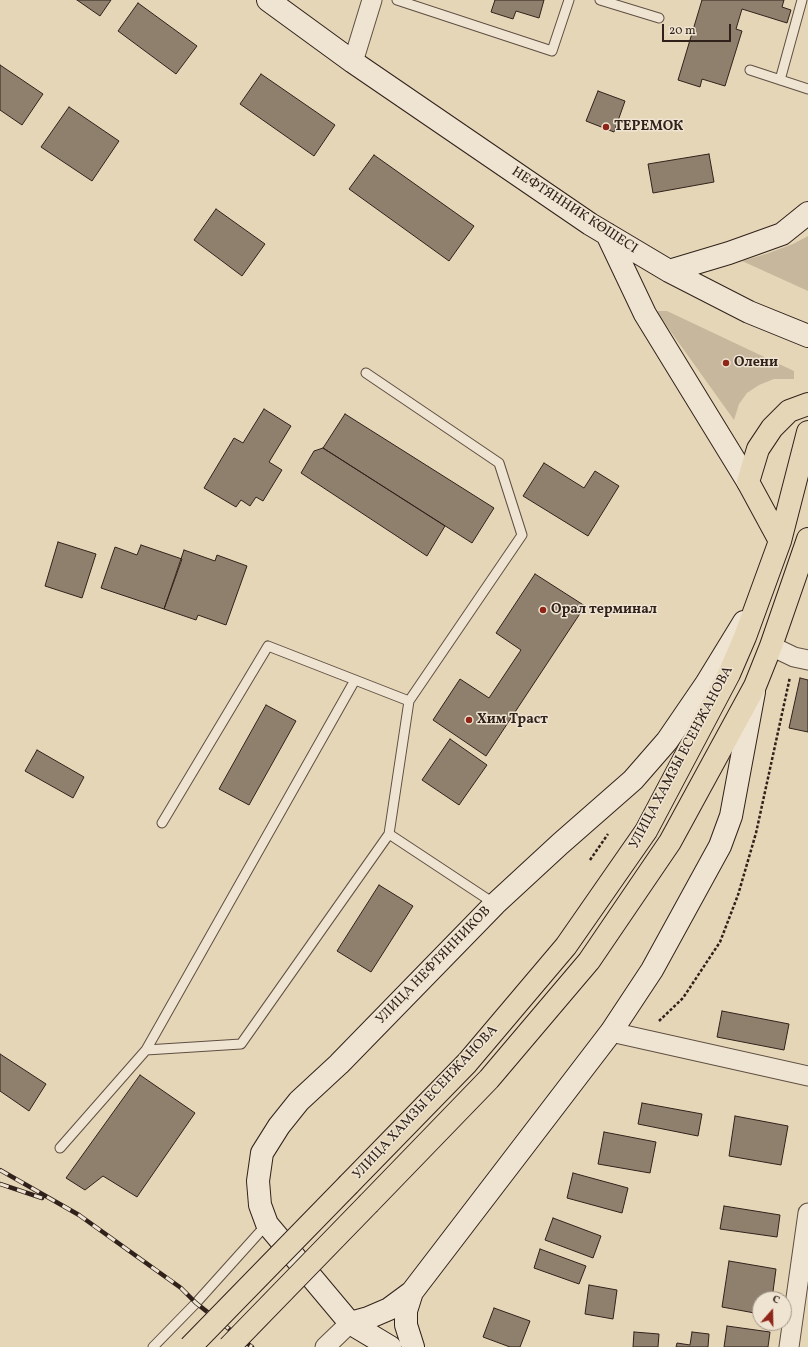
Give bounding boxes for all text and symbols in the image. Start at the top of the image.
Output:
scale bar [664,16,733,42]
text: 20 m [669,23,696,39]
place label: ТЕРЕМОК [614,119,683,135]
marker: ТЕРЕМОК [601,122,611,132]
street label: НЕФТЯННИК КӨШЕСІ [508,164,640,258]
place label: Олени [734,355,778,371]
marker: Олени [721,358,731,368]
place label: Орал терминал [551,602,657,618]
marker: Орал терминал [538,605,548,615]
street label: УЛИЦА ХАМЗЫ ЕСЕНЖАНОВА [627,664,737,852]
place label: Хим Траст [477,712,548,728]
marker: Хим Траст [464,715,474,725]
street label: УЛИЦА НЕФТЯННИКОВ [373,903,495,1029]
street label: УЛИЦА ХАМЗЫ ЕСЕНЖАНОВА [350,1022,502,1184]
north arrow [752,1291,792,1331]
text: С [770,1292,782,1308]

